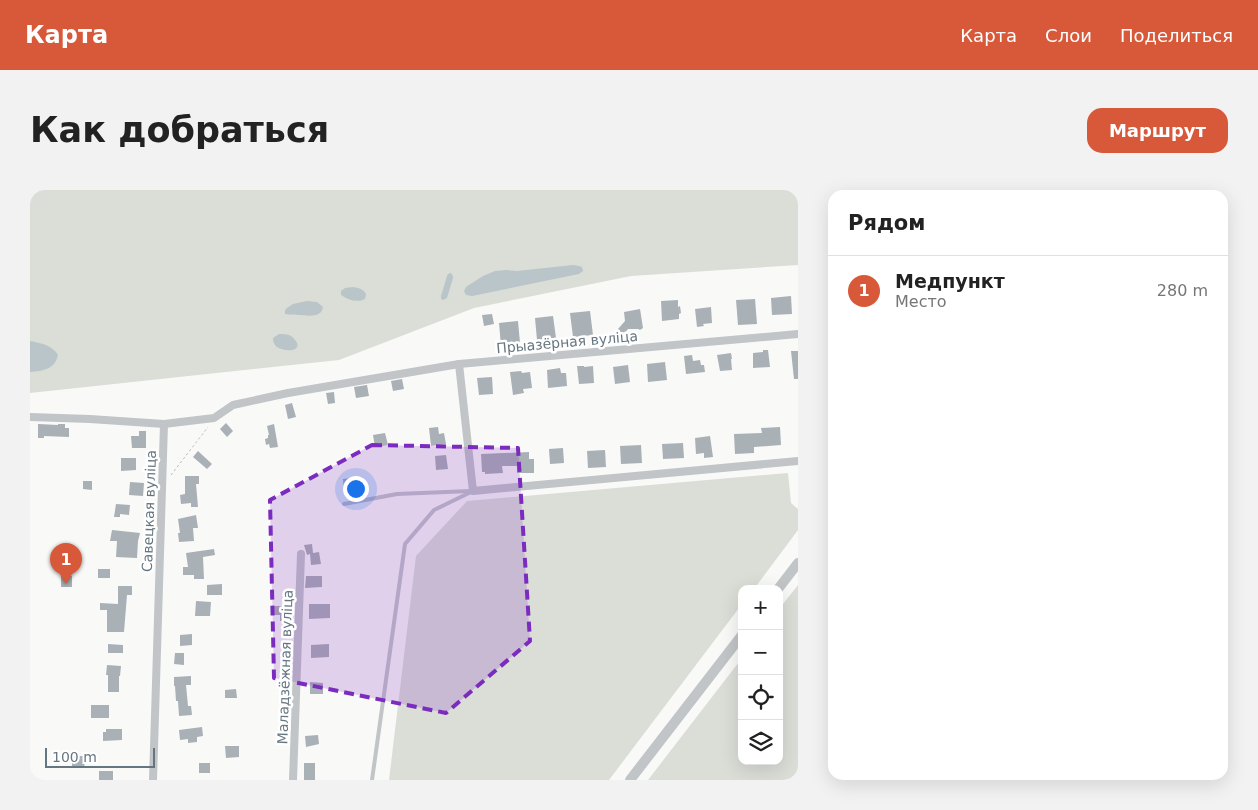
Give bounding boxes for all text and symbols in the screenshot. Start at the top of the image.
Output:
text: Карта [25,21,108,49]
text: Карта [960,25,1017,46]
text: Слои [1045,25,1092,46]
text: Поделиться [1120,25,1233,46]
button: Маршрут [1087,108,1228,153]
text: Как добраться [30,110,329,150]
text: Рядом [848,211,925,235]
text: Медпункт [895,270,1005,292]
text: 1 [858,281,870,300]
text: 280 m [1157,281,1208,300]
text: Место [895,292,947,311]
street label: Прыазёрная вуліца [496,328,638,356]
street label: Савецкая вуліца [139,450,159,572]
your location [343,476,369,502]
pin: 1 [50,543,82,584]
map controls [738,585,783,765]
button: + [738,585,783,630]
street label: Маладзёжная вуліца [274,589,296,745]
button: − [738,630,783,675]
button: locate [738,675,783,720]
button: layers [738,720,783,765]
scale bar [45,745,155,768]
text: 100 m [52,749,97,765]

